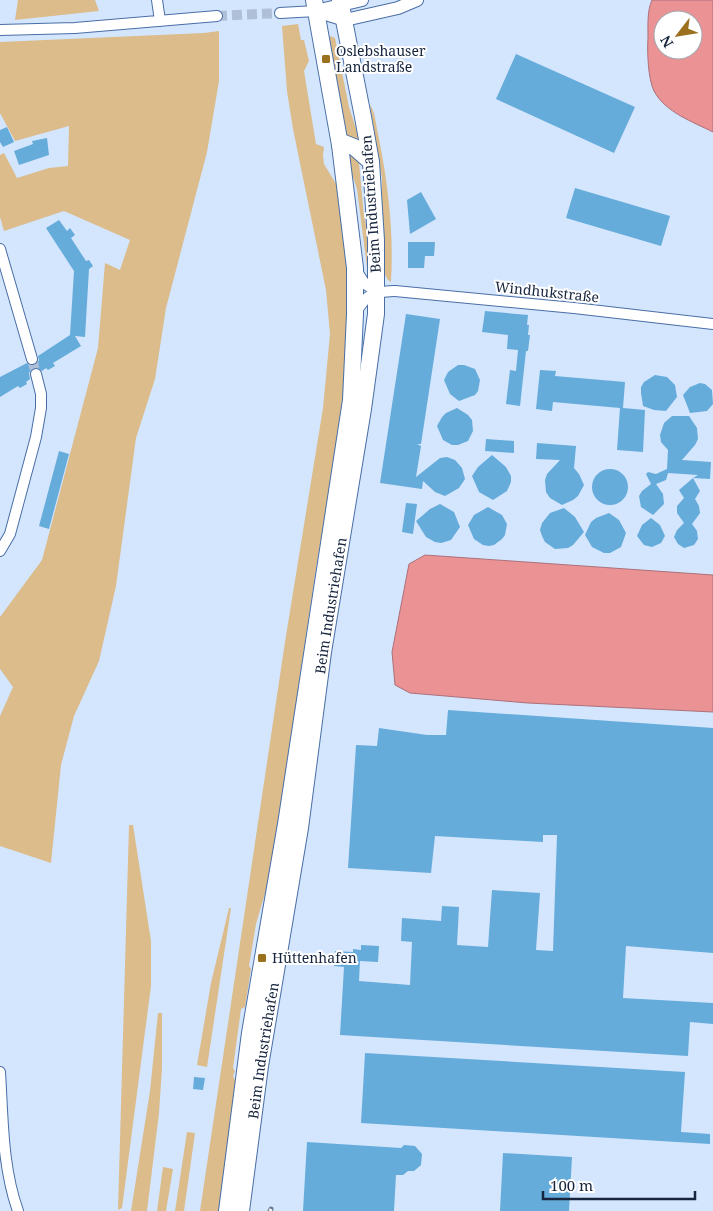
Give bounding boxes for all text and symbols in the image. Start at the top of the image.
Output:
north arrow [653,10,703,60]
text: N [655,32,677,52]
place label: Oslebshauser Landstraße [336,41,426,76]
marker: Oslebshauser Landstraße [320,53,332,65]
street label: Beim Industriehafen [356,135,385,273]
street label: Windhukstraße [494,277,600,306]
street label: Beim Industriehafen [310,536,351,675]
place label: Hüttenhafen [272,948,357,967]
marker: Hüttenhafen [256,952,268,964]
street label: Beim Industriehafen [243,981,283,1120]
scale bar [543,1168,696,1200]
text: 100 m [550,1175,593,1195]

